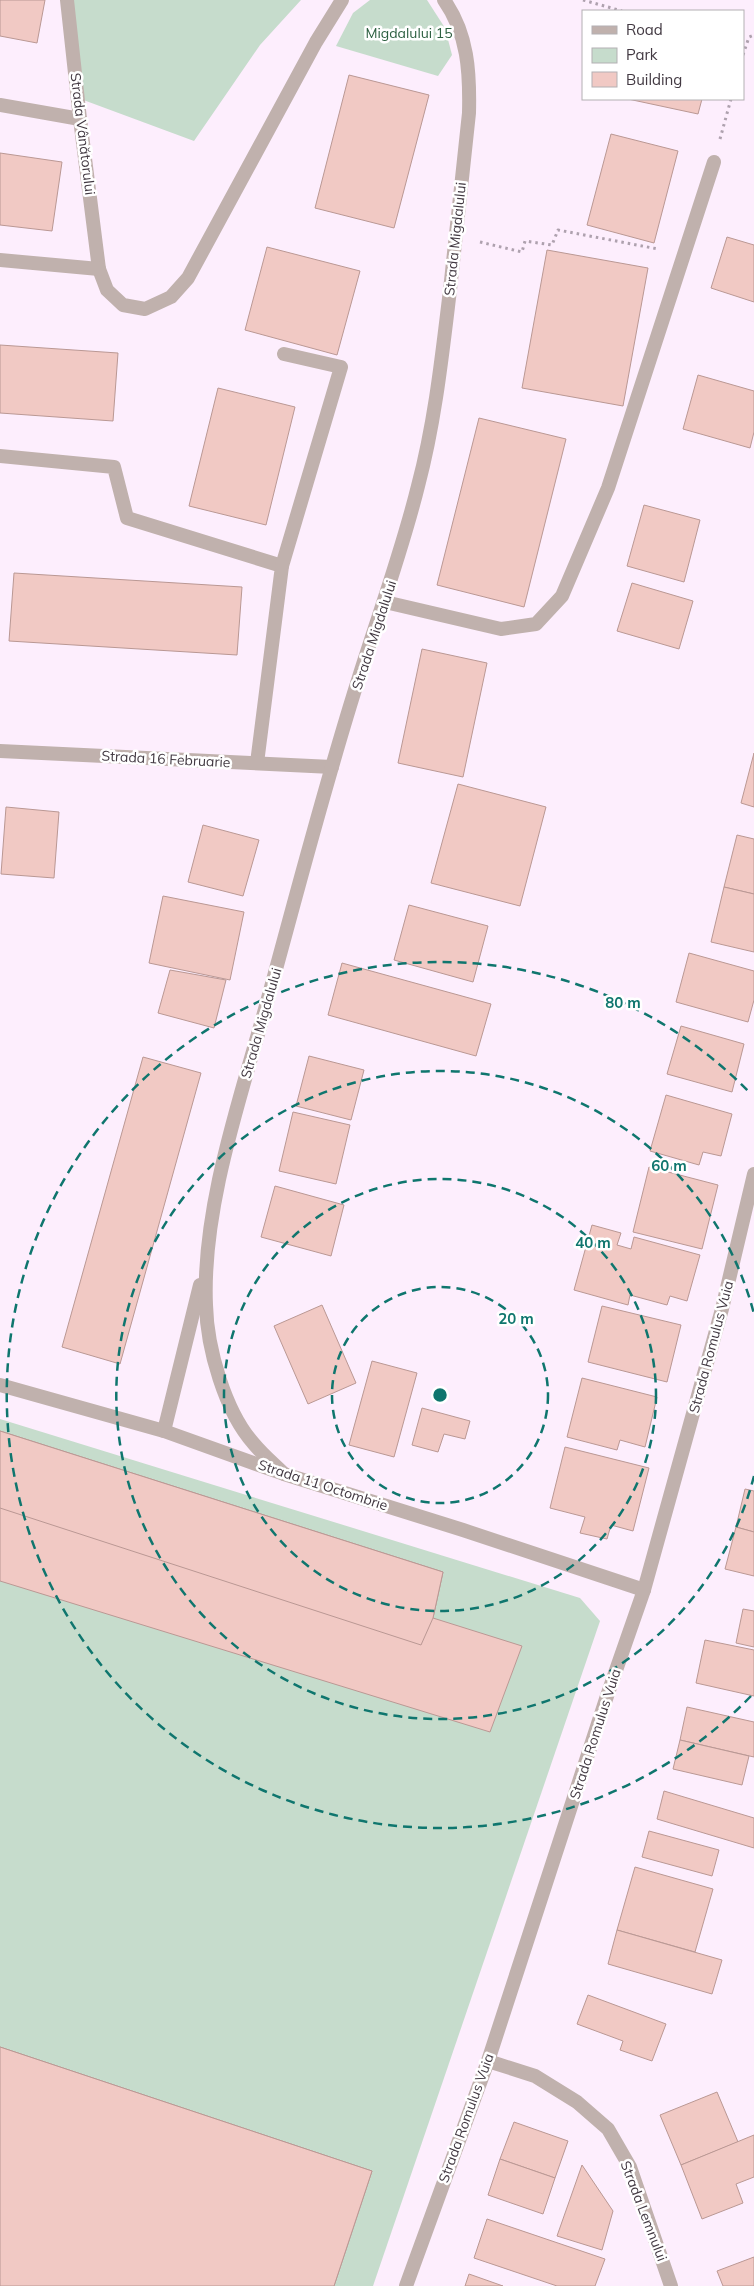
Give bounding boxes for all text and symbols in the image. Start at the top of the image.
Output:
legend [582,10,744,100]
text: Road [626,20,663,39]
park label: Migdalului 15 [365,24,453,42]
text: Park [626,45,658,64]
text: Building [626,70,682,89]
street label: Strada Vânătorului [67,72,99,196]
street label: Strada Migdalului [440,181,470,297]
street label: Strada Migdalului [348,578,400,692]
street label: Strada 16 Februarie [101,747,231,771]
street label: Strada Migdalului [237,966,285,1080]
text: 80 m [605,993,641,1012]
text: 60 m [651,1156,687,1175]
text: 40 m [575,1233,611,1252]
street label: Strada Romulus Vuia [685,1279,737,1415]
text: 20 m [498,1309,534,1328]
centre of rings [431,1386,449,1404]
street label: Strada 11 Octombrie [256,1456,390,1514]
street label: Strada Romulus Vuia [565,1666,625,1802]
street label: Strada Romulus Vuia [434,2051,498,2185]
street label: Strada Lemnului [617,2158,671,2264]

